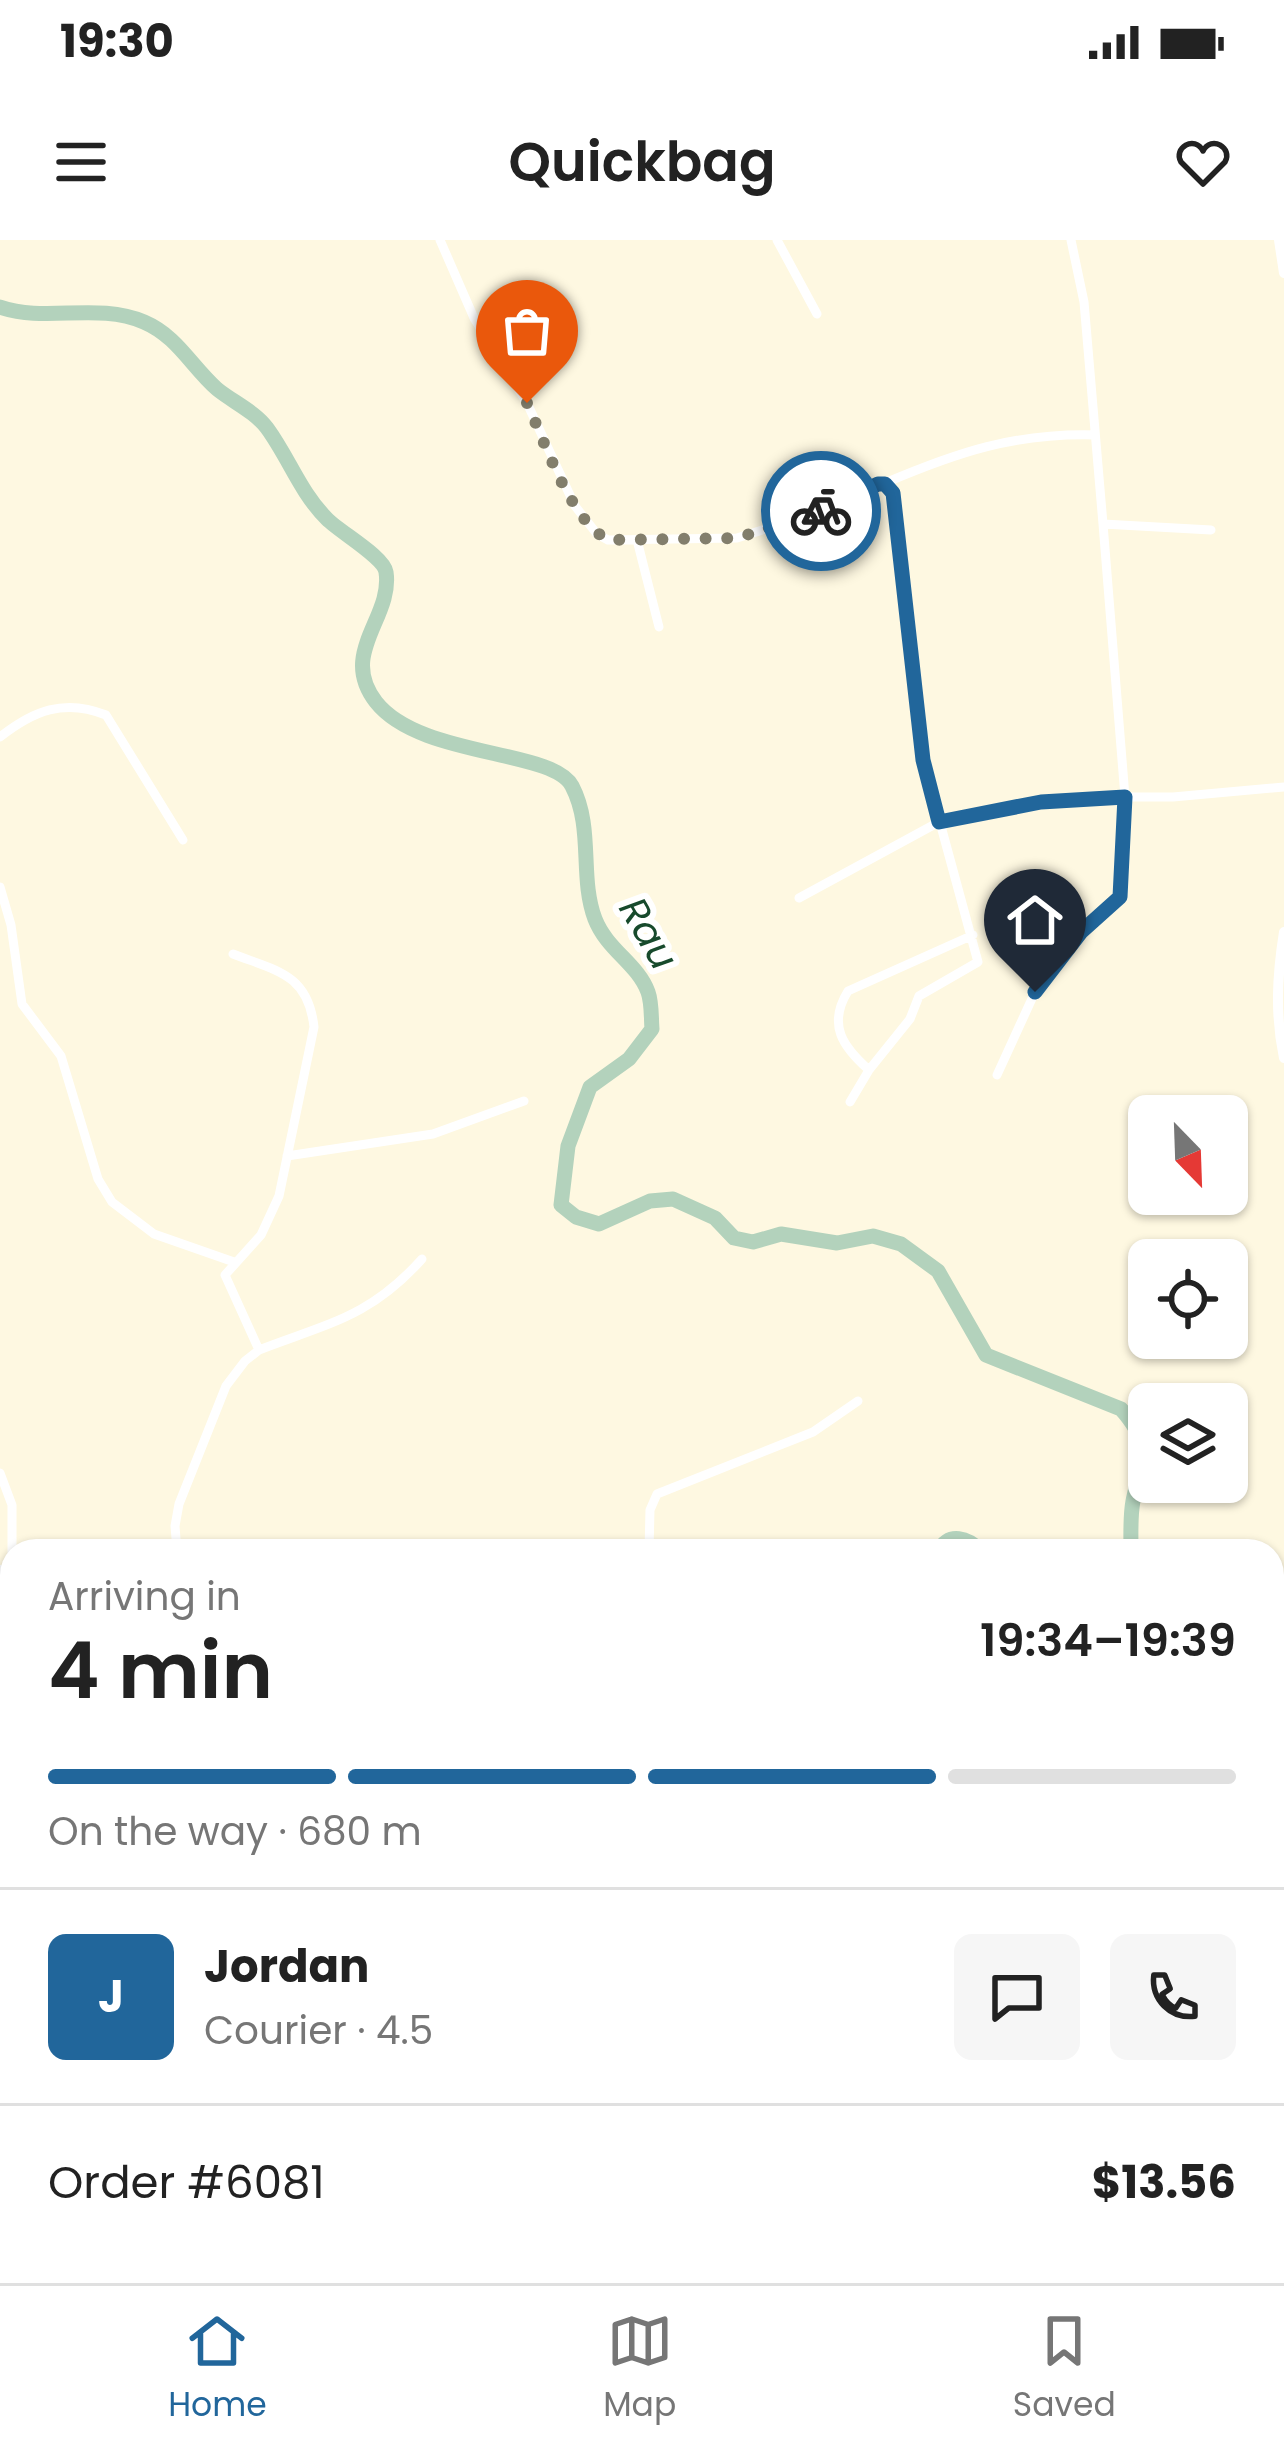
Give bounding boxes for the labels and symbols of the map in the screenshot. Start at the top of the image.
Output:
pin [476,280,578,403]
courier [761,451,881,571]
pin [984,869,1086,992]
water label: Rau [606,887,691,979]
north arrow [1128,1095,1248,1215]

